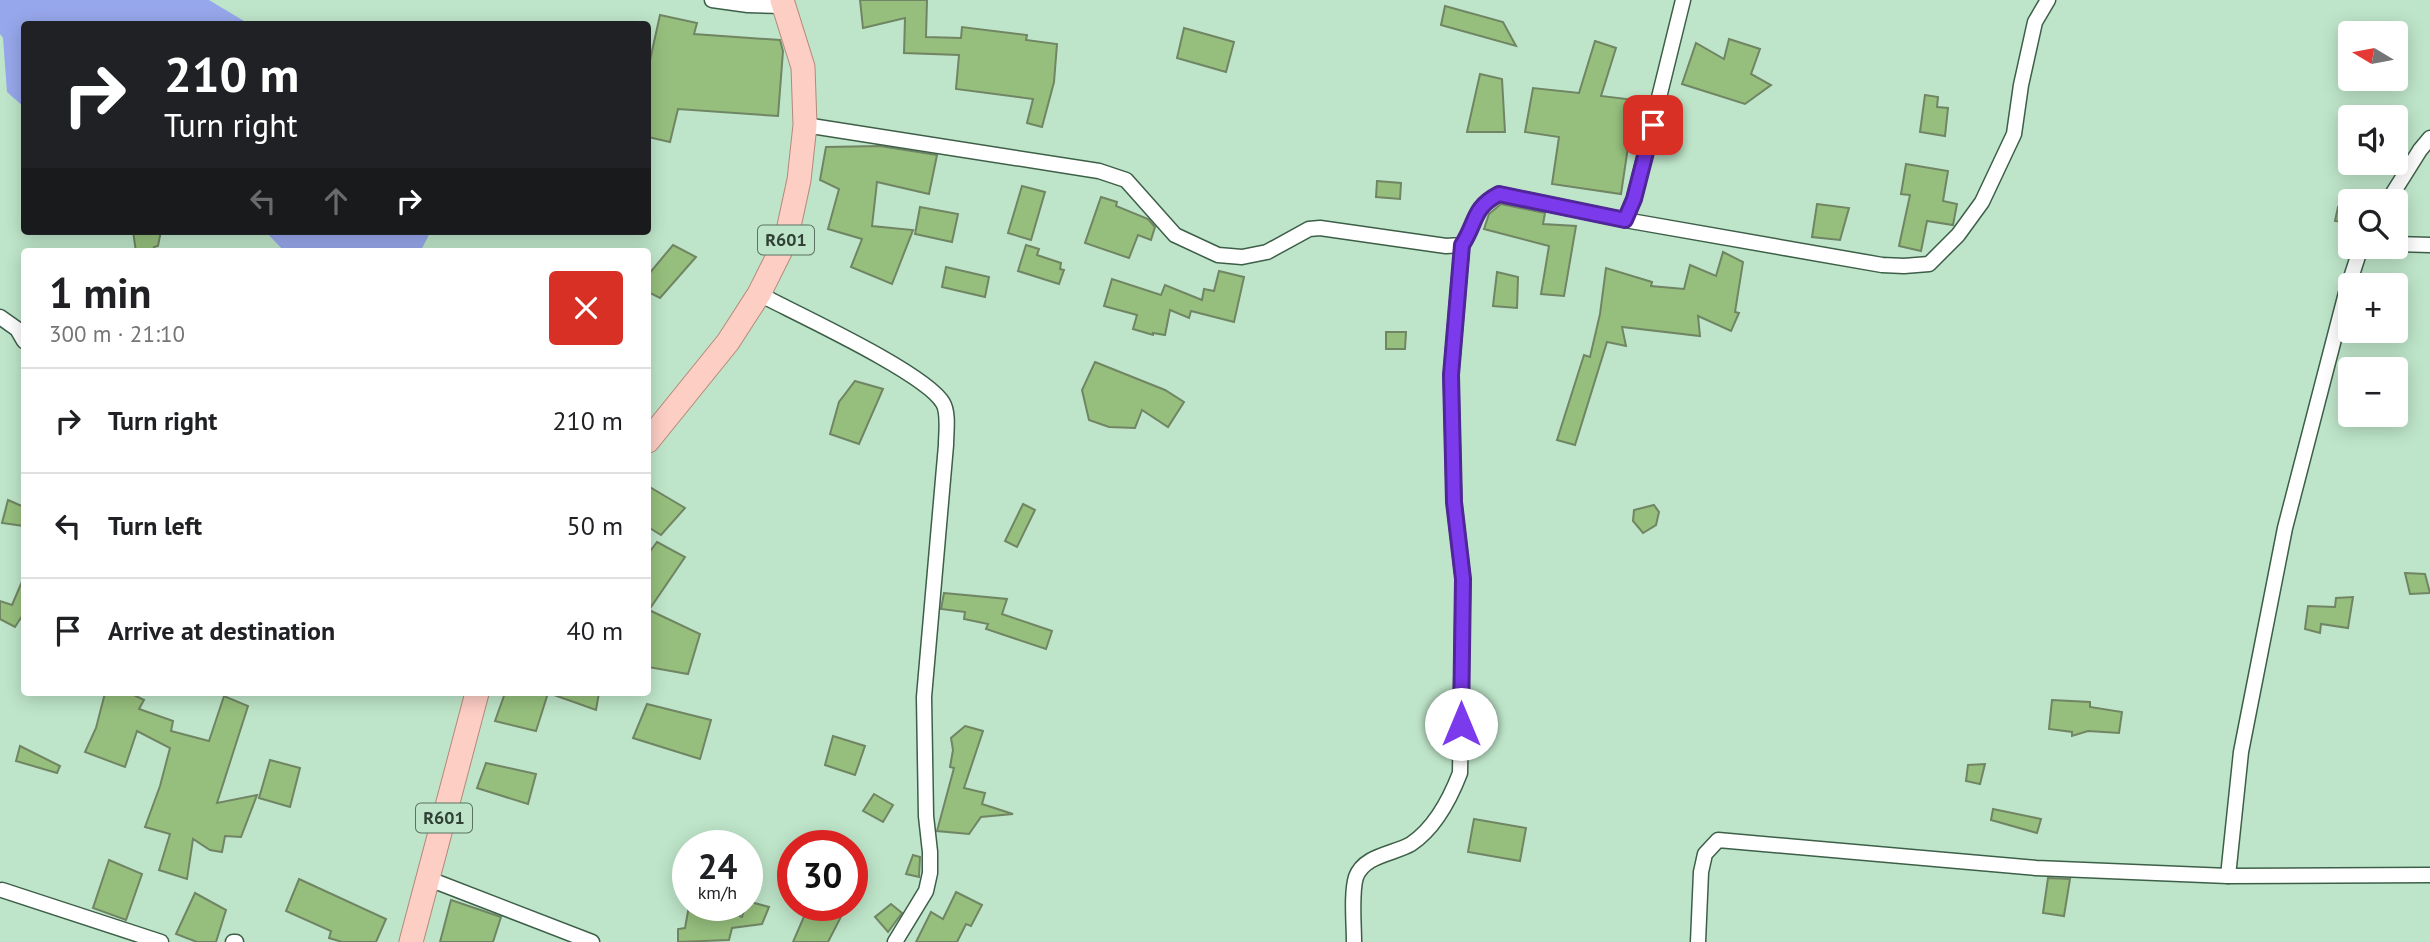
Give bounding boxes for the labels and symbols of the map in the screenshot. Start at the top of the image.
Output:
north arrow [2338,21,2408,91]
pin [1623,95,1683,155]
road number: R601 [758,226,814,254]
position arrow [1424,687,1498,761]
road number: R601 [416,804,472,832]
speed limit sign: 30 [777,830,868,921]

